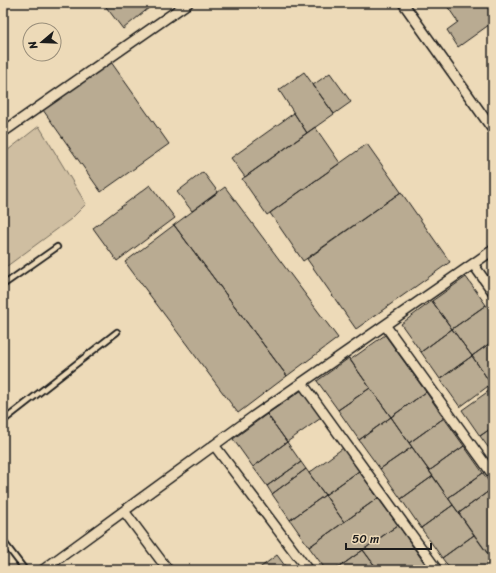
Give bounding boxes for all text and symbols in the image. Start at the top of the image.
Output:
north arrow [22,22,62,62]
text: N [23,38,44,53]
scale bar [346,525,431,551]
text: 50 m [352,528,379,550]

